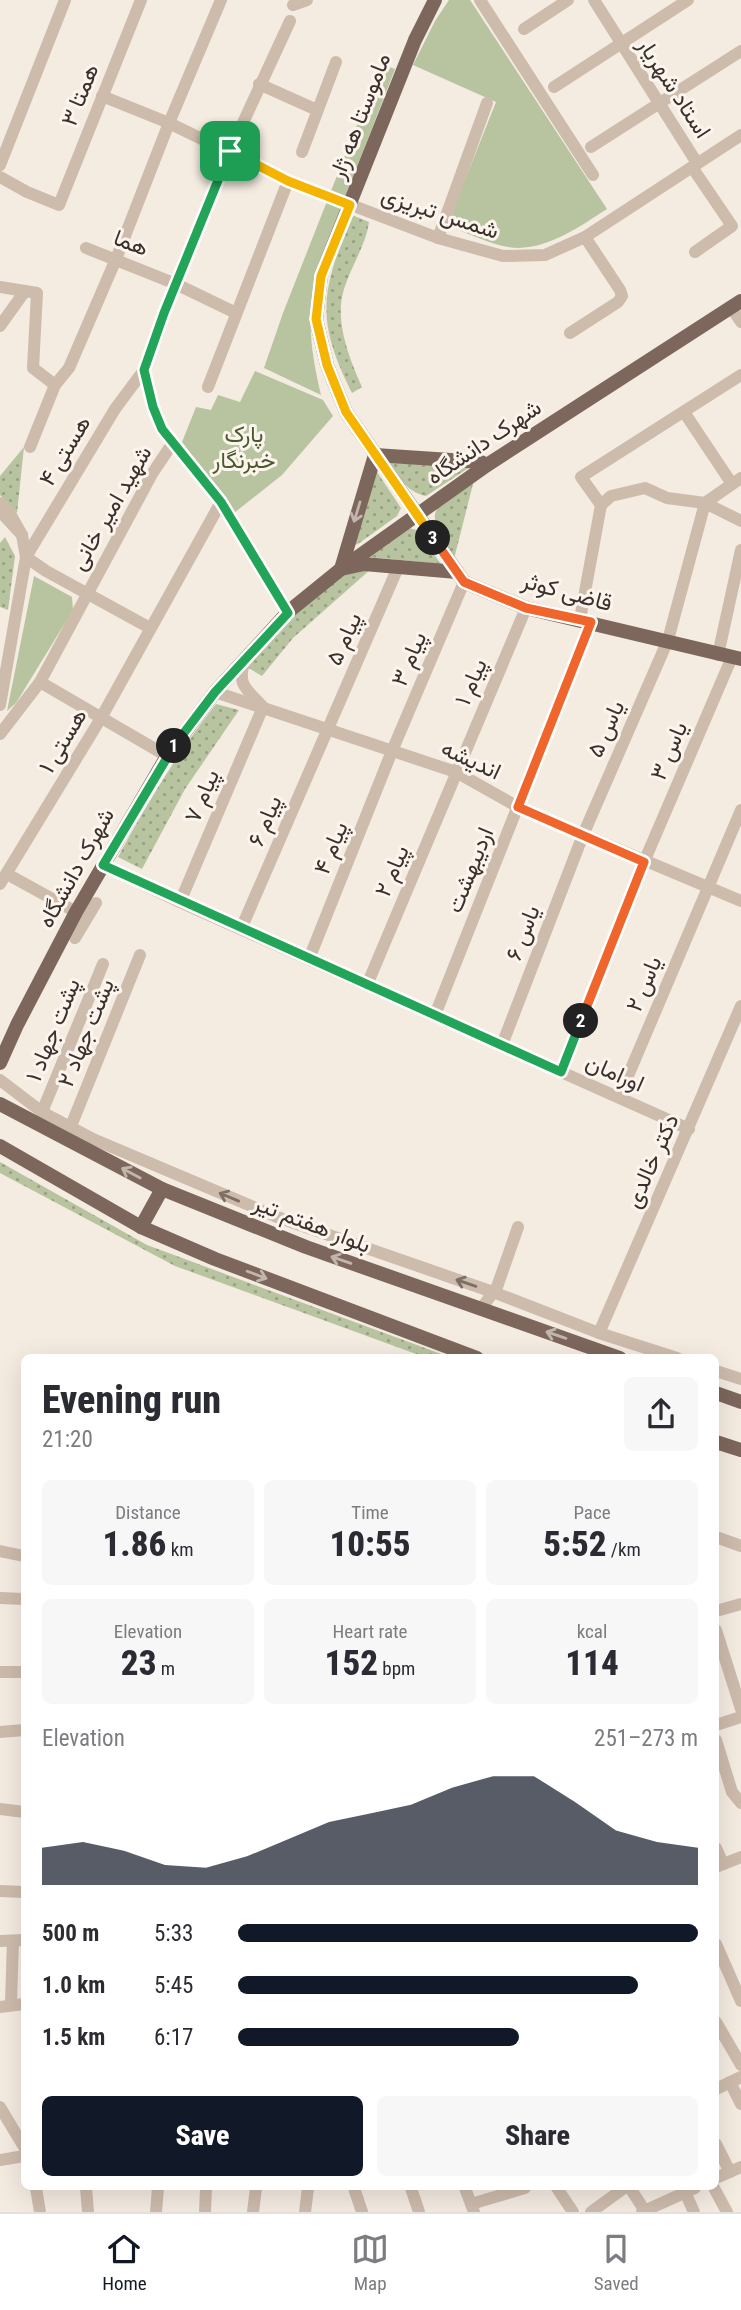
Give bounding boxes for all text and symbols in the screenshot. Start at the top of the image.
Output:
street label: استاد شهریار [630,32,716,144]
street label: ماموستا هه ژار [323,49,397,184]
street label: همتا ۳ [55,60,105,130]
pin [200,121,260,181]
icon: arrive [211,132,249,170]
street label: شمس تبریزی [377,181,502,246]
street label: هما [110,224,152,262]
street label: شهرک دانشگاه [422,394,547,491]
street label: هستی ۴ [34,411,96,491]
park label: پارک خبرنگار [212,421,275,475]
street label: شهید امیر خانی [64,441,158,576]
one-way arrow [350,500,363,522]
pin: 3 [416,520,450,556]
text: 3 [428,526,437,549]
street label: قاضی کوثر [518,567,615,618]
street label: پیام ۵ [321,608,369,670]
street label: پیام ۳ [386,628,434,691]
street label: پیام ۱ [449,655,495,710]
street label: یاس ۵ [582,696,630,762]
street label: هستی ۱ [33,704,93,778]
street label: یاس ۳ [645,718,693,784]
pin: 1 [156,728,192,764]
text: 1 [169,734,178,757]
street label: اندیشه [437,735,505,785]
street label: پیام ۷ [179,765,227,827]
street label: پیام ۶ [242,792,290,851]
street label: شهرک دانشگاه [32,803,121,933]
street label: پیام ۴ [308,818,356,879]
street label: اردیبهشت [441,823,500,917]
street label: پیام ۲ [369,841,417,902]
street label: یاس ۶ [500,902,546,964]
street label: یاس ۲ [620,952,668,1016]
street label: پشت جهاد ۱ [20,974,88,1086]
street label: پشت جهاد ۲ [52,975,122,1092]
pin: 2 [564,1004,598,1038]
text: 2 [576,1009,585,1032]
street label: اورامان [581,1048,648,1099]
street label: دکتر خالدی [619,1110,686,1213]
one-way arrow [121,1166,142,1179]
street label: بلوار هفتم تیر [248,1189,374,1260]
one-way arrow [219,1190,241,1203]
one-way arrow [331,1253,353,1265]
one-way arrow [246,1270,268,1283]
one-way arrow [456,1276,478,1288]
one-way arrow [545,1328,567,1341]
button: share [624,1377,698,1451]
text: Evening run [42,1378,221,1422]
text: 21:20 [42,1426,93,1453]
text: Distance [115,1501,181,1524]
text: Time [351,1501,389,1524]
text: Pace [573,1501,611,1524]
text: 1.86 [103,1524,166,1565]
text: 10:55 [329,1524,411,1565]
text: 5:52 [543,1524,606,1565]
text: km [166,1538,194,1561]
text: /km [606,1538,641,1561]
text: Elevation [114,1620,182,1643]
text: Heart rate [332,1620,408,1643]
text: kcal [577,1620,607,1643]
text: 23 [121,1643,156,1684]
text: 152 [325,1643,378,1684]
text: 114 [565,1643,619,1684]
text: m [156,1657,175,1680]
text: bpm [378,1657,415,1680]
text: Elevation [42,1725,125,1752]
text: 251–273 m [594,1725,698,1752]
text: 500 m [42,1920,99,1947]
text: 5:33 [154,1920,193,1947]
text: 1.0 km [42,1972,105,1999]
text: 5:45 [154,1972,193,1999]
text: 1.5 km [42,2024,105,2051]
text: 6:17 [154,2024,193,2051]
button: Save [42,2096,363,2176]
button: Share [377,2096,698,2176]
tab: Home [102,2230,147,2295]
tab: Map [351,2230,389,2295]
tab: Saved [594,2230,639,2295]

